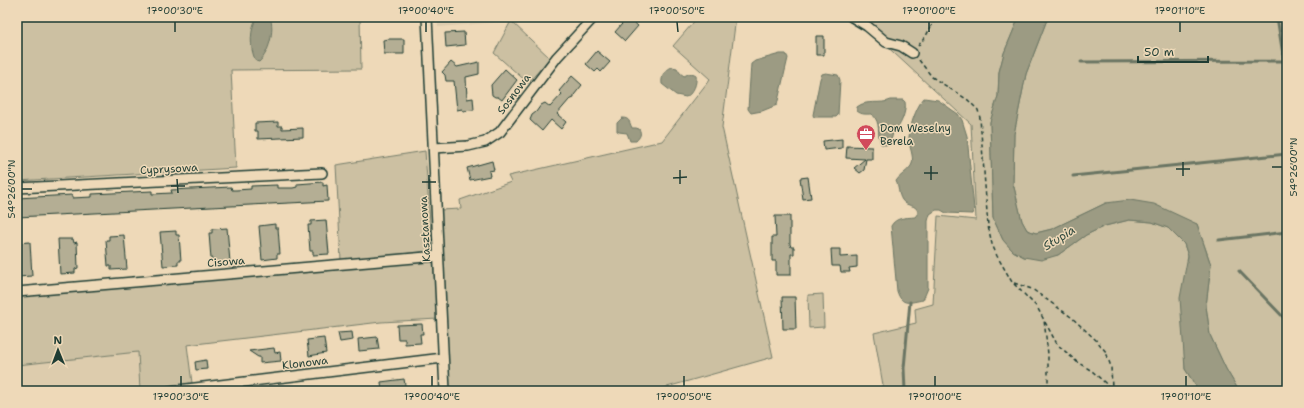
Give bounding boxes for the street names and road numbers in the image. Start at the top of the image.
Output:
street label: Sosnowa [494,71,534,117]
street label: Cyprysowa [140,160,198,178]
street label: Kasztanowa [416,196,434,262]
street label: Cisowa [207,253,246,271]
street label: Klonowa [281,353,329,373]

